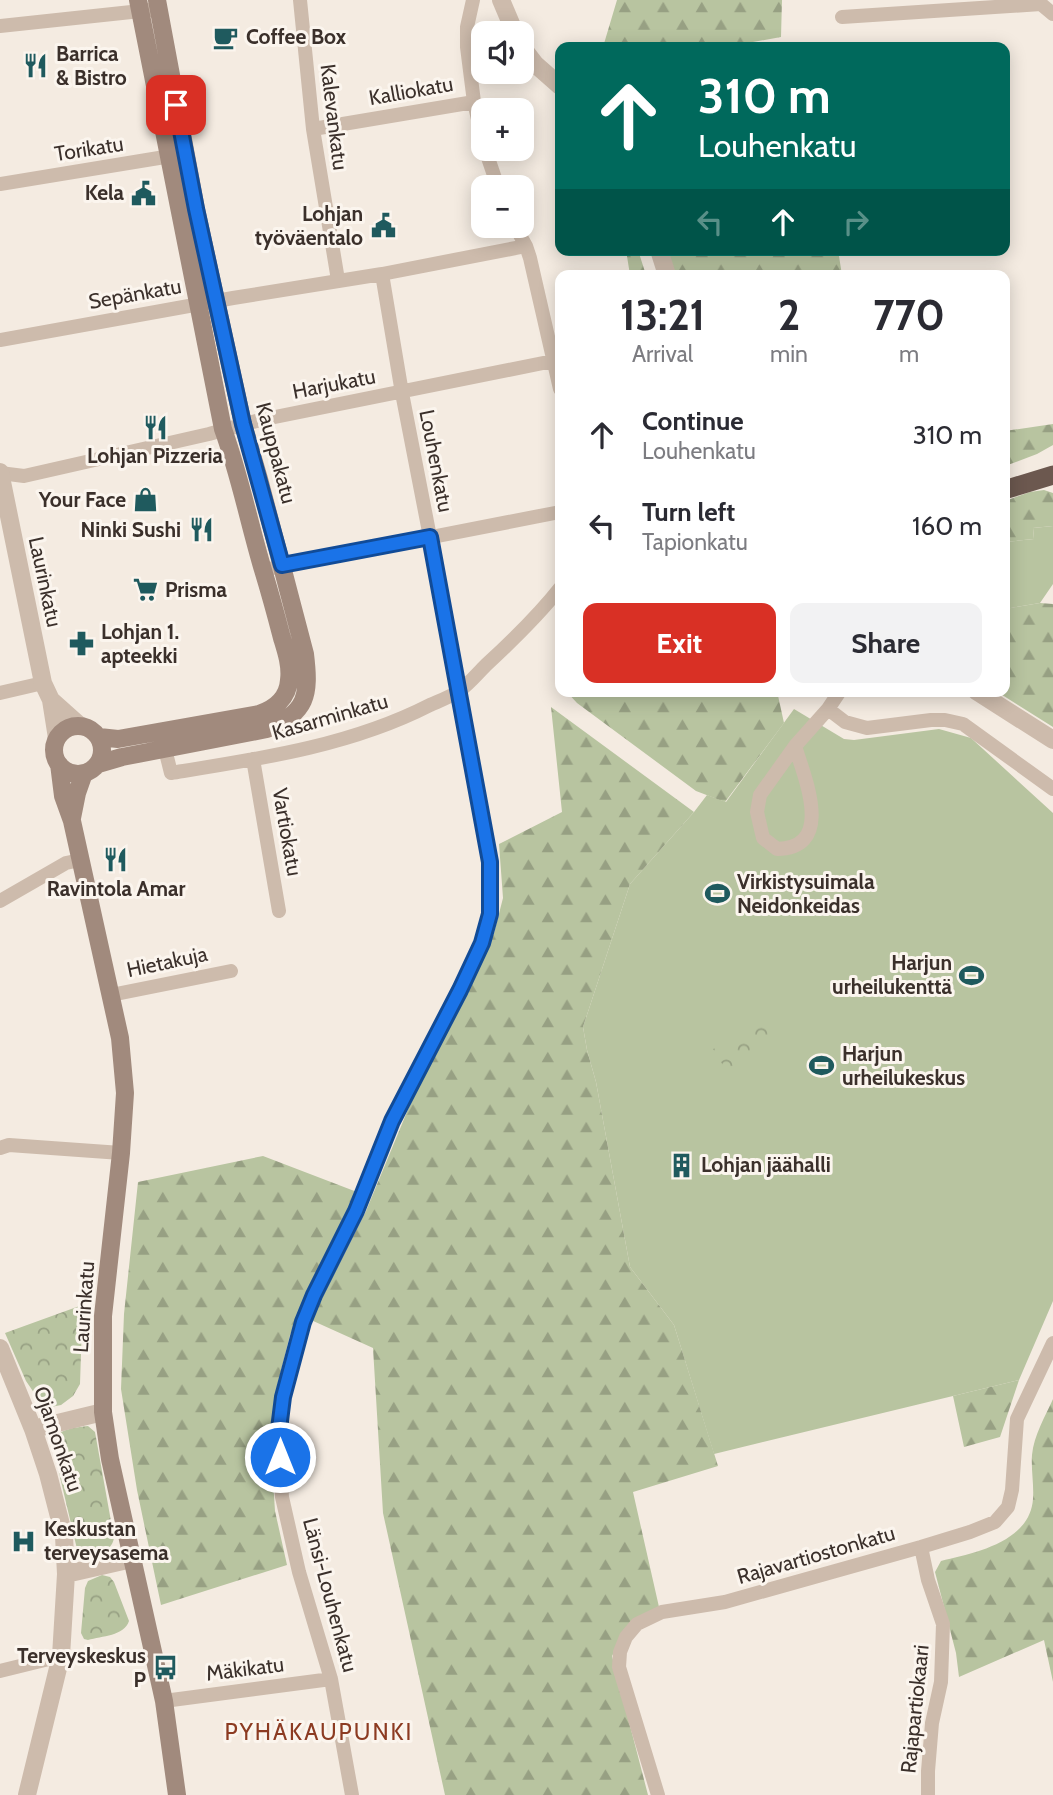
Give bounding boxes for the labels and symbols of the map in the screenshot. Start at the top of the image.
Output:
cafe icon: Coffee Box [212,23,240,51]
place label: Coffee Box [246,24,347,49]
place label: Barrica & Bistro [56,41,127,90]
restaurant icon: Barrica & Bistro [22,52,50,80]
street label: Kalevankatu [316,62,353,171]
street label: Kalliokatu [367,71,455,110]
pin [146,75,206,135]
street label: Torikatu [53,131,125,166]
public building icon: Kela [130,179,158,207]
place label: Kela [85,180,125,205]
place label: Lohjan työväentalo [255,201,363,250]
public building icon: Lohjan työväentalo [369,212,397,240]
street label: Sepänkatu [87,273,183,314]
street label: Harjukatu [290,363,378,405]
street label: Kauppakatu [251,400,302,506]
street label: Louhenkatu [414,407,459,514]
restaurant icon: Lohjan Pizzeria [141,413,169,441]
place label: Lohjan Pizzeria [87,443,224,468]
shop icon: Your Face [132,486,160,514]
place label: Your Face [38,487,126,512]
restaurant icon: Ninki Sushi [187,516,215,544]
place label: Ninki Sushi [81,517,181,542]
street label: Laurinkatu [24,534,67,629]
supermarket icon: Prisma [131,576,159,604]
place label: Prisma [165,577,227,602]
place label: Lohjan 1. apteekki [101,619,179,668]
pharmacy icon: Lohjan 1. apteekki [67,630,95,658]
street label: Kasarminkatu [269,688,391,745]
street label: Vartiokatu [267,786,308,878]
restaurant icon: Ravintola Amar [102,846,130,874]
place label: Virkistysuimala Neidonkeidas [737,869,875,918]
place label: Ravintola Amar [47,876,185,901]
sports icon: Virkistysuimala Neidonkeidas [703,880,731,908]
street label: Hietakuja [124,941,210,983]
place label: Harjun urheilukenttä [832,950,953,999]
sports icon: Harjun urheilukenttä [958,961,986,989]
place label: Harjun urheilukeskus [842,1041,965,1090]
sports icon: Harjun urheilukeskus [808,1052,836,1080]
building icon: Lohjan jäähalli [667,1151,695,1179]
place label: Lohjan jäähalli [701,1152,831,1177]
street label: Laurinkatu [68,1260,99,1354]
street label: Ojamonkatu [28,1383,88,1495]
position arrow [243,1420,317,1494]
street label: Länsi-Louhenkatu [298,1515,363,1675]
place label: Keskustan terveysasema [44,1516,169,1565]
street label: Rajavartiostonkatu [734,1520,898,1590]
hospital icon: Keskustan terveysasema [10,1527,38,1555]
place label: Terveyskeskus P [17,1643,146,1692]
street label: Rajapartiokaari [895,1643,935,1775]
street label: Mäkikatu [205,1651,285,1686]
bus stop icon: Terveyskeskus P [152,1654,180,1682]
district label: PYHÄKAUPUNKI [225,1718,413,1746]

